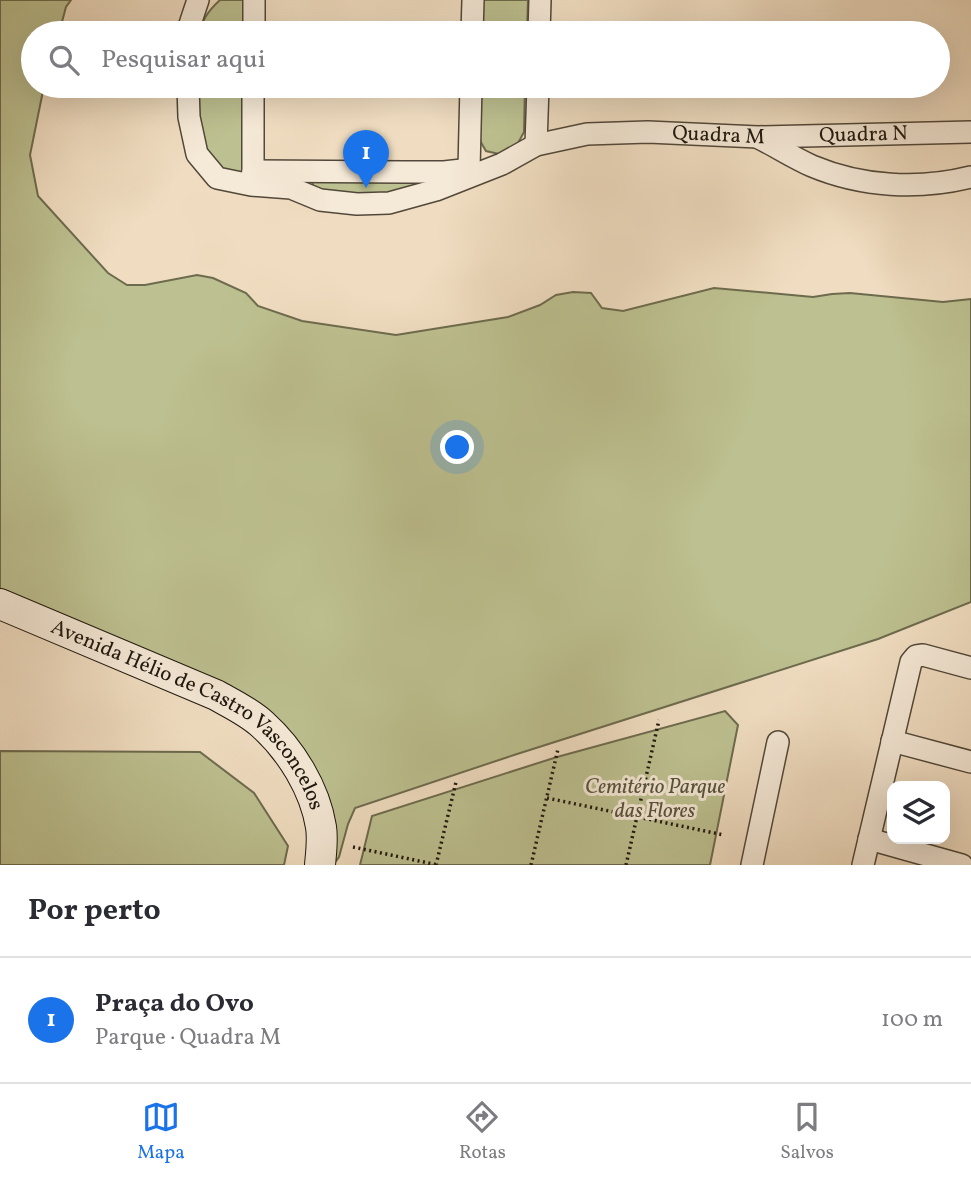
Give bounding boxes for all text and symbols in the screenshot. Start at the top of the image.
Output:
search box [21,21,950,98]
icon: search [45,41,83,79]
text: Pesquisar aqui [101,42,266,78]
street label: Quadra M [672,119,765,152]
street label: Quadra N [819,119,908,150]
pin: 1 [343,130,389,188]
your location [440,430,474,464]
street label: Avenida Hélio de Castro Vasconcelos [47,613,331,814]
park label: Cemitério Parque das Flores [585,773,725,826]
map controls [887,781,950,844]
button: layers [887,781,950,844]
text: Por perto [28,890,161,932]
text: Praça do Ovo [95,986,254,1022]
text: 1 [46,1004,56,1036]
text: 100 m [881,1004,943,1036]
text: Parque · Quadra M [95,1022,281,1054]
tab: Mapa [137,1098,185,1166]
tab: Rotas [459,1098,506,1166]
tab: Salvos [780,1098,834,1166]

